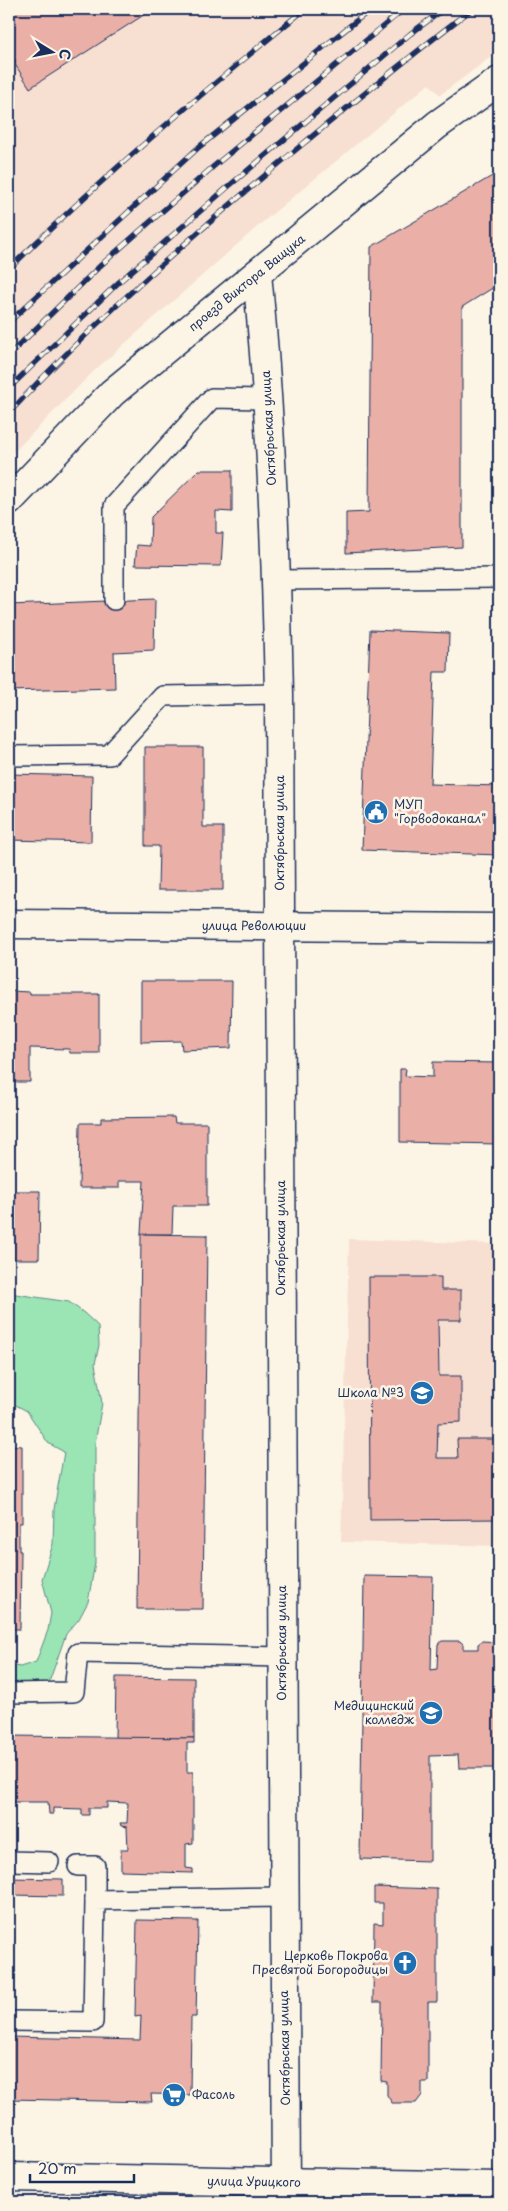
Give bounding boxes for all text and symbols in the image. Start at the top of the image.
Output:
north arrow [28,28,78,78]
text: С [54,47,77,61]
street label: проезд Виктора Ващука [184,229,309,335]
street label: Октябрьская улица [256,370,280,486]
street label: Октябрьская улица [270,775,288,891]
place label: МУП "Горводоканал" [394,795,486,827]
public building icon: МУП "Горводоканал" [363,799,389,825]
street label: улица Революции [202,916,306,934]
street label: Октябрьская улица [271,1180,289,1296]
school or university icon: Школа №3 [409,1380,435,1406]
place label: Школа №3 [337,1383,404,1401]
street label: Октябрьская улица [272,1585,290,1701]
place label: Медицинский колледж [334,1696,414,1728]
school or university icon: Медицинский колледж [418,1700,444,1726]
place label: Церковь Покрова Пресвятой Богородицы [252,1946,389,1978]
church icon: Церковь Покрова Пресвятой Богородицы [392,1950,418,1976]
street label: Октябрьская улица [274,1990,294,2106]
supermarket icon: Фасоль [161,2082,187,2108]
place label: Фасоль [192,2085,235,2103]
scale bar [30,2151,134,2183]
text: 20 m [38,2156,77,2179]
street label: улица Урицкого [207,2171,301,2191]

